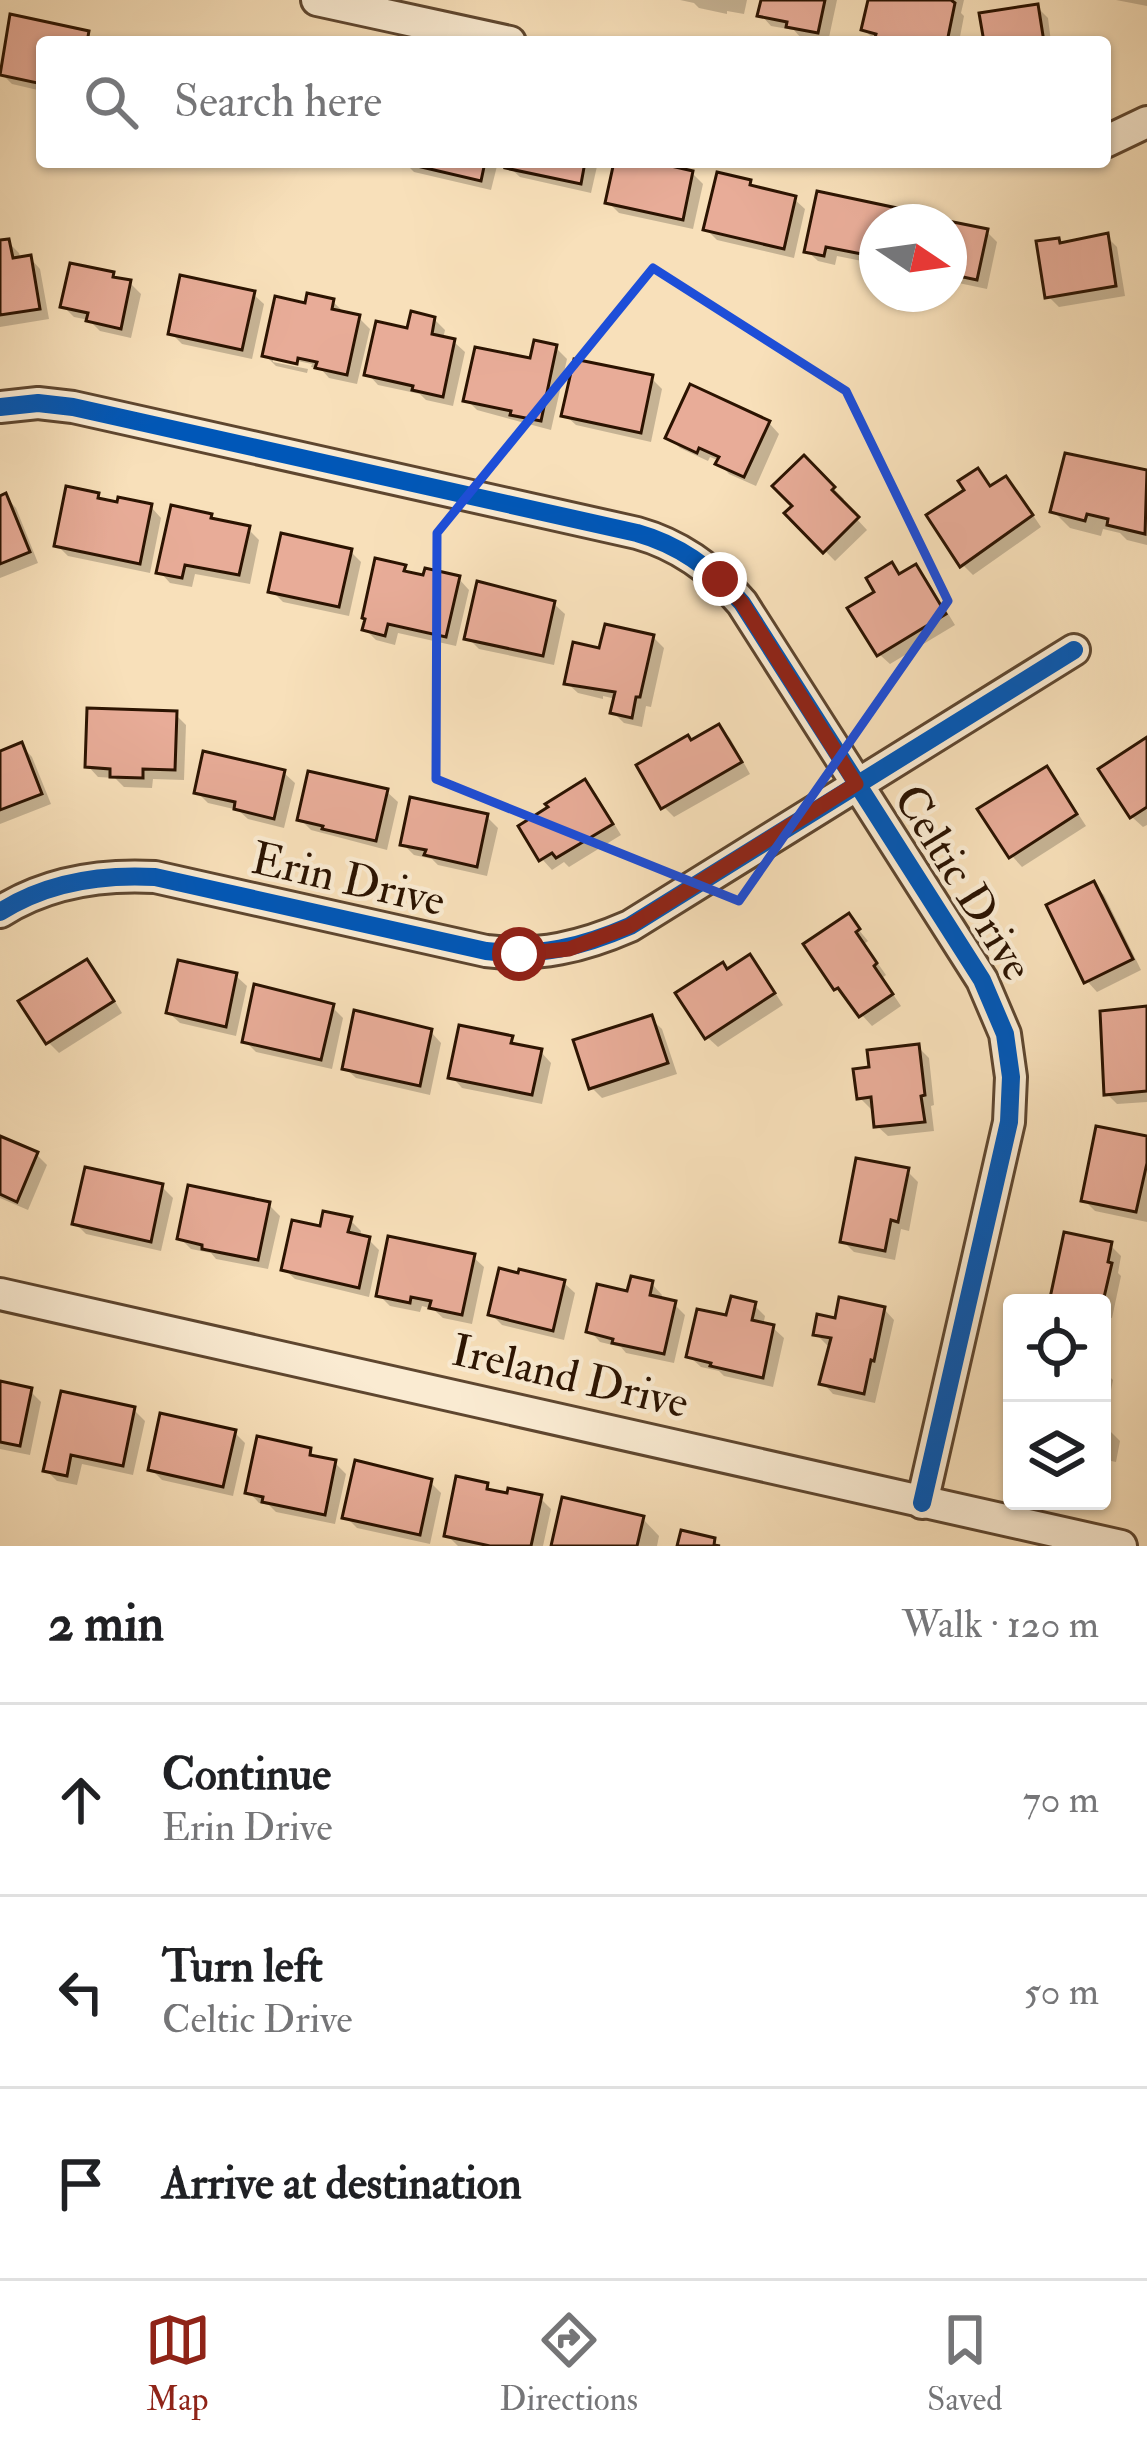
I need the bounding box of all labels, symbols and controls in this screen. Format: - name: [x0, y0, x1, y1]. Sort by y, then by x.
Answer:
- search box: [36, 36, 1111, 168]
- icon: search: [78, 69, 144, 135]
- text: Search here: [174, 74, 382, 130]
- north arrow: [859, 204, 967, 312]
- route end: [693, 552, 747, 606]
- street label: Celtic Drive: [881, 775, 1045, 991]
- street label: Erin Drive: [246, 831, 450, 929]
- route start: [492, 927, 546, 981]
- map controls: [1003, 1294, 1111, 1510]
- button: locate: [1003, 1294, 1111, 1402]
- street label: Ireland Drive: [446, 1323, 694, 1431]
- button: layers: [1003, 1402, 1111, 1510]
- text: 2 min: [48, 1592, 164, 1656]
- text: Walk · 120 m: [902, 1600, 1099, 1649]
- text: Continue: [162, 1747, 331, 1803]
- icon: ahead: [48, 1767, 114, 1833]
- text: 70 m: [1023, 1775, 1099, 1824]
- text: Erin Drive: [162, 1803, 333, 1852]
- text: Turn left: [162, 1939, 323, 1995]
- icon: left: [48, 1959, 114, 2025]
- text: 50 m: [1024, 1967, 1099, 2016]
- text: Celtic Drive: [162, 1995, 353, 2044]
- icon: arrive: [48, 2151, 114, 2217]
- text: Arrive at destination: [162, 2156, 522, 2212]
- tab: Map: [145, 2307, 211, 2420]
- tab: Directions: [500, 2307, 638, 2420]
- tab: Saved: [927, 2307, 1002, 2420]

